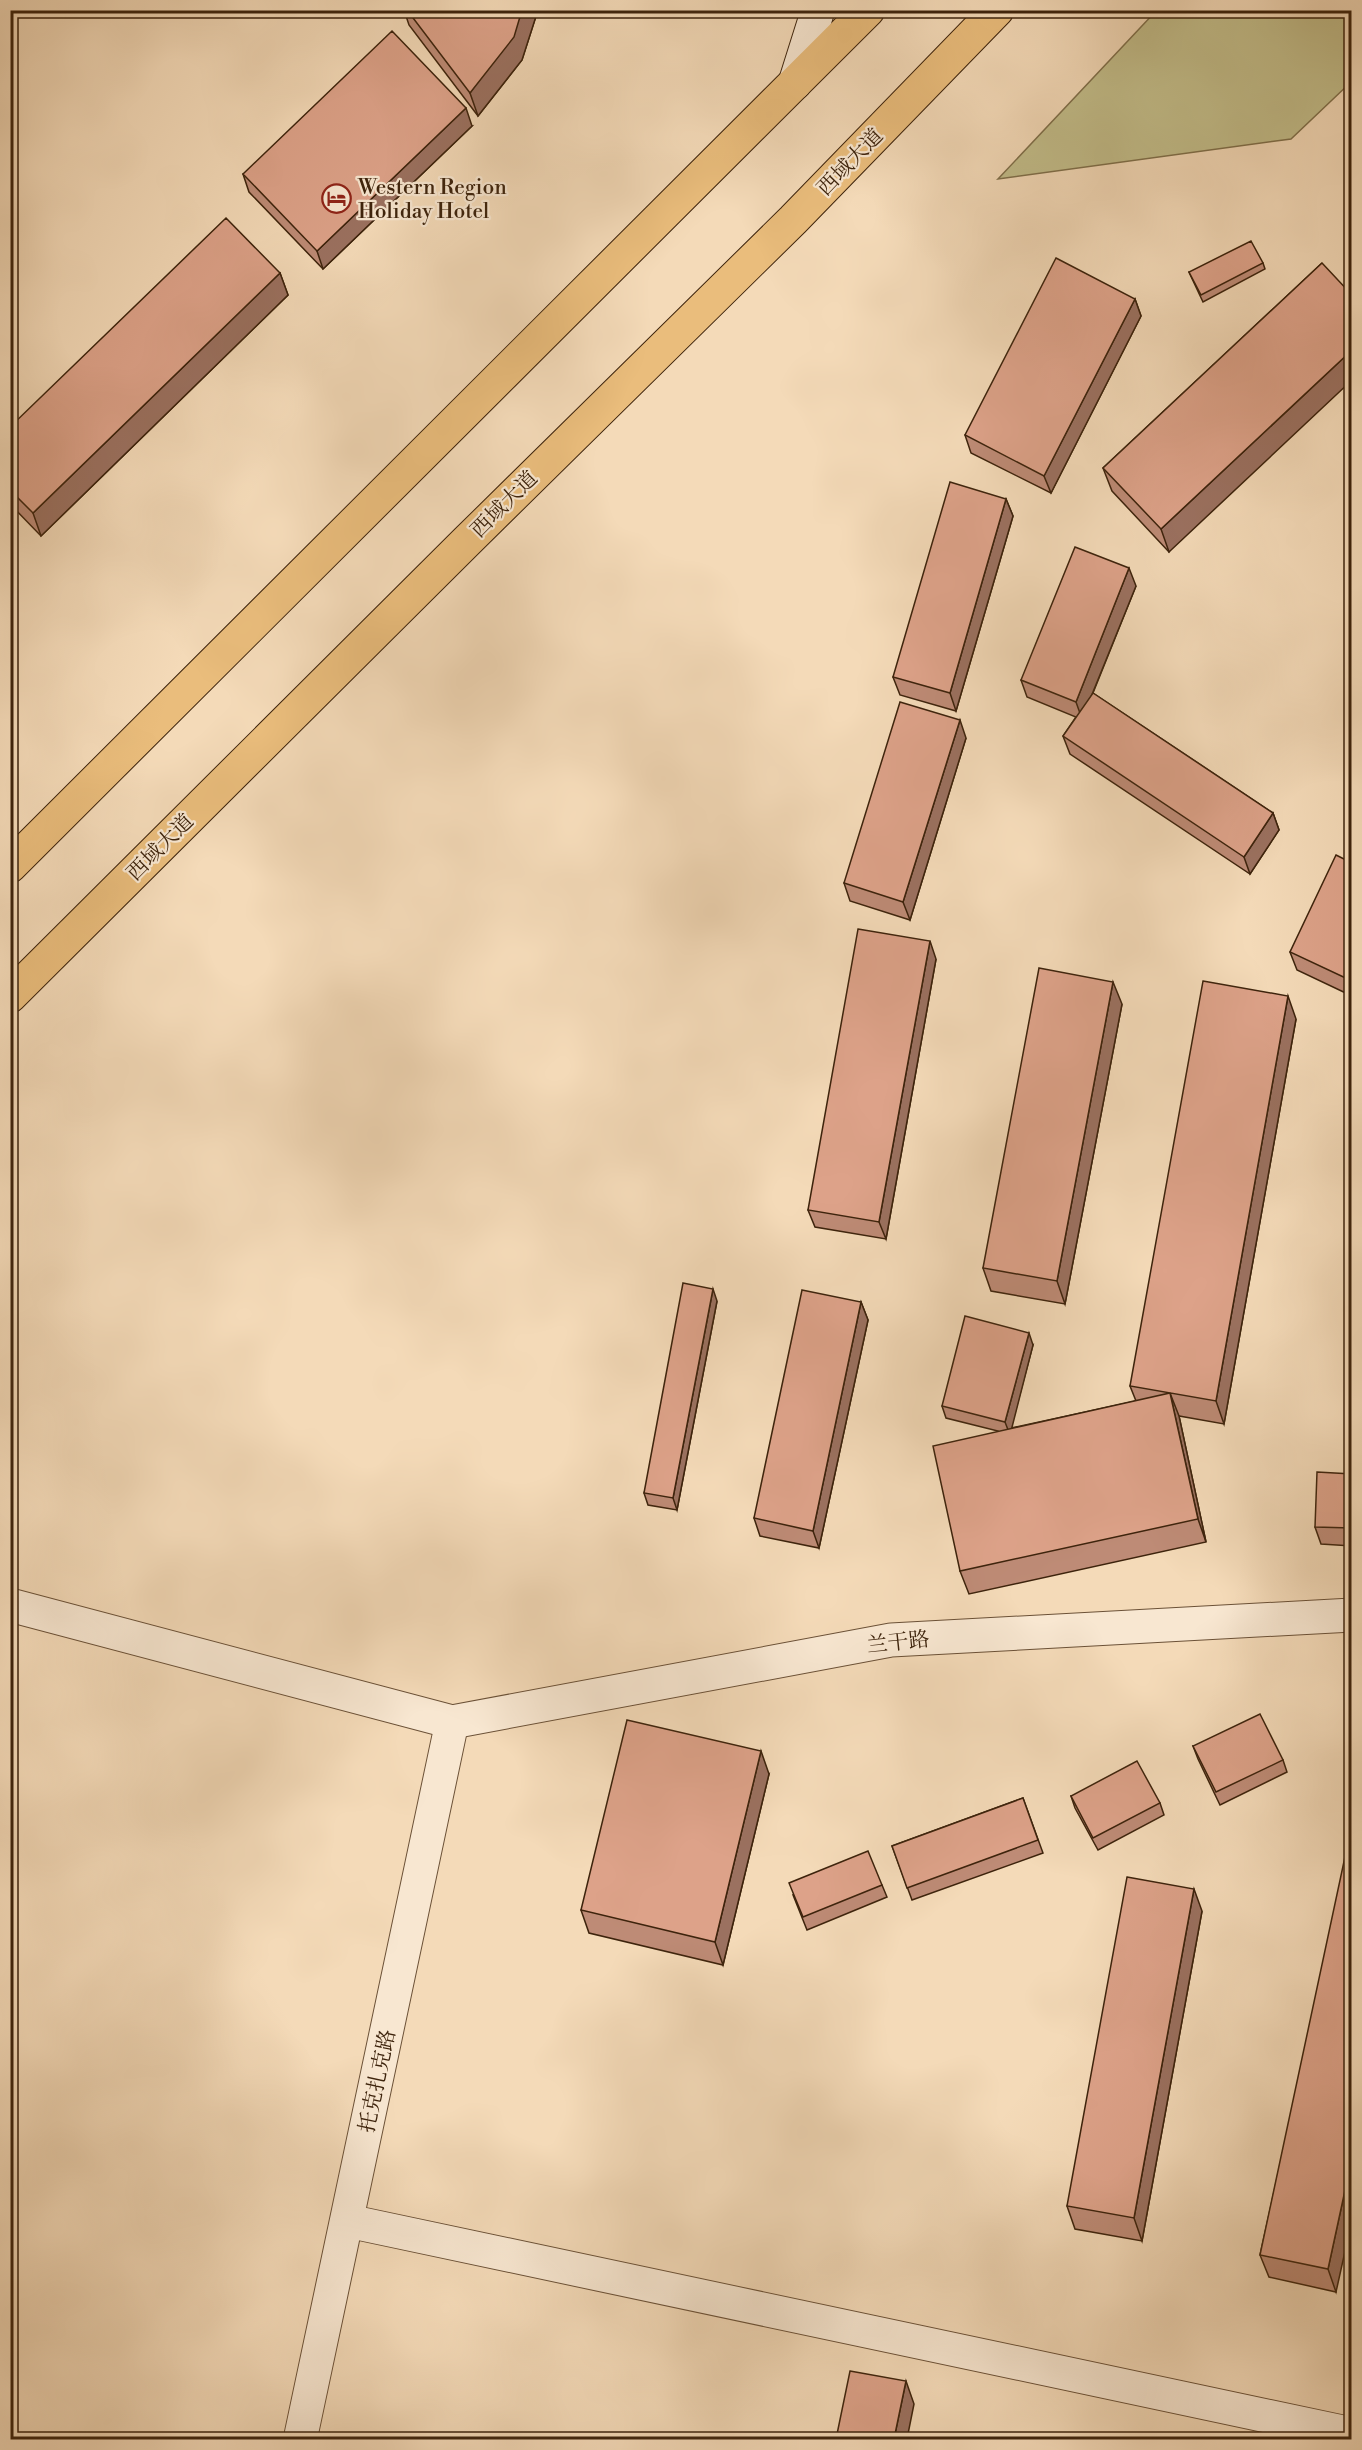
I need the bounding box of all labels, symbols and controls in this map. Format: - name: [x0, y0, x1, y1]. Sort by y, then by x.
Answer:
- street label: 西域大道: [812, 123, 889, 202]
- place label: Western Region Holiday Hotel: [357, 175, 507, 225]
- hotel icon: Western Region Holiday Hotel: [321, 183, 353, 215]
- street label: 西域大道: [466, 466, 544, 544]
- street label: 西域大道: [122, 809, 200, 887]
- street label: 兰干路: [865, 1627, 931, 1659]
- street label: 托克扎克路: [354, 2027, 402, 2135]

